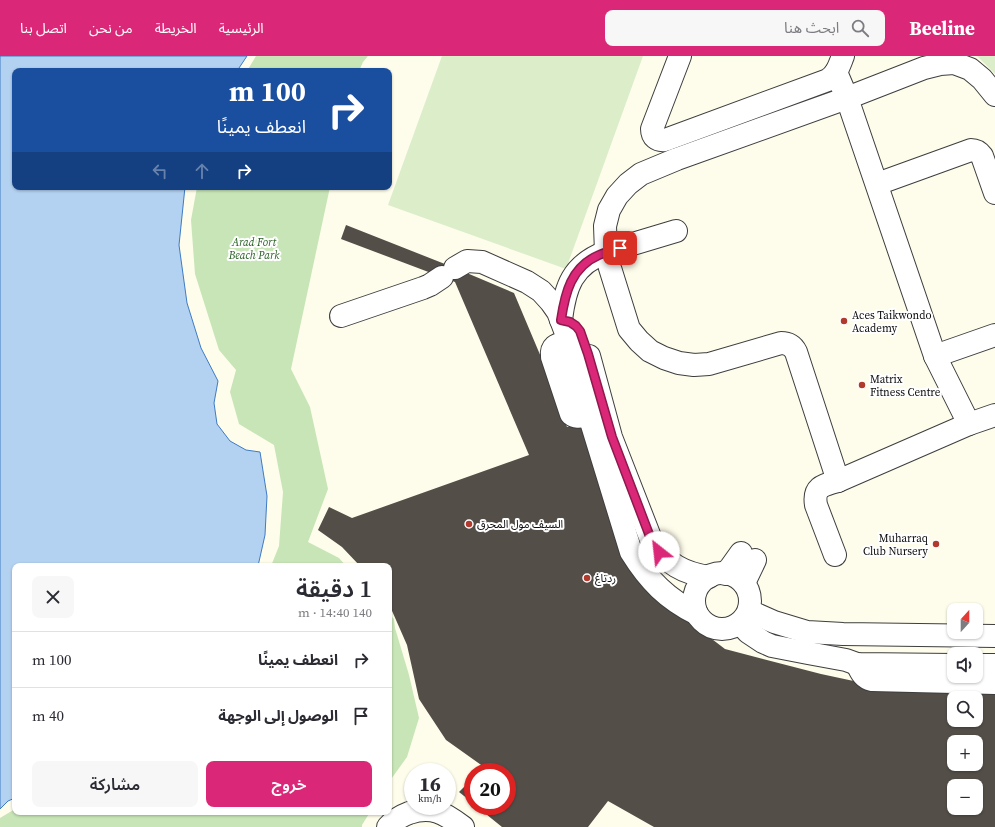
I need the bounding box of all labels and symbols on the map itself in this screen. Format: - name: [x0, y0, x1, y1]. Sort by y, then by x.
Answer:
- pin: [603, 231, 637, 265]
- park label: Arad Fort Beach Park: [228, 235, 280, 263]
- place label: Aces Taikwondo Academy: [852, 308, 931, 336]
- marker: Aces Taikwondo Academy: [839, 316, 849, 326]
- place label: Matrix Fitness Centre: [870, 372, 941, 400]
- marker: Matrix Fitness Centre: [857, 380, 867, 390]
- place label: السيف مول المحرق: [477, 517, 563, 532]
- marker: السيف مول المحرق: [464, 519, 474, 529]
- position arrow: [638, 531, 680, 573]
- place label: Muharraq Club Nursery: [863, 531, 929, 559]
- marker: Muharraq Club Nursery: [931, 539, 941, 549]
- place label: ردتاغ: [595, 571, 616, 586]
- marker: ردتاغ: [582, 573, 592, 583]
- north arrow: [947, 603, 983, 639]
- speed limit sign: 20: [464, 763, 516, 815]

